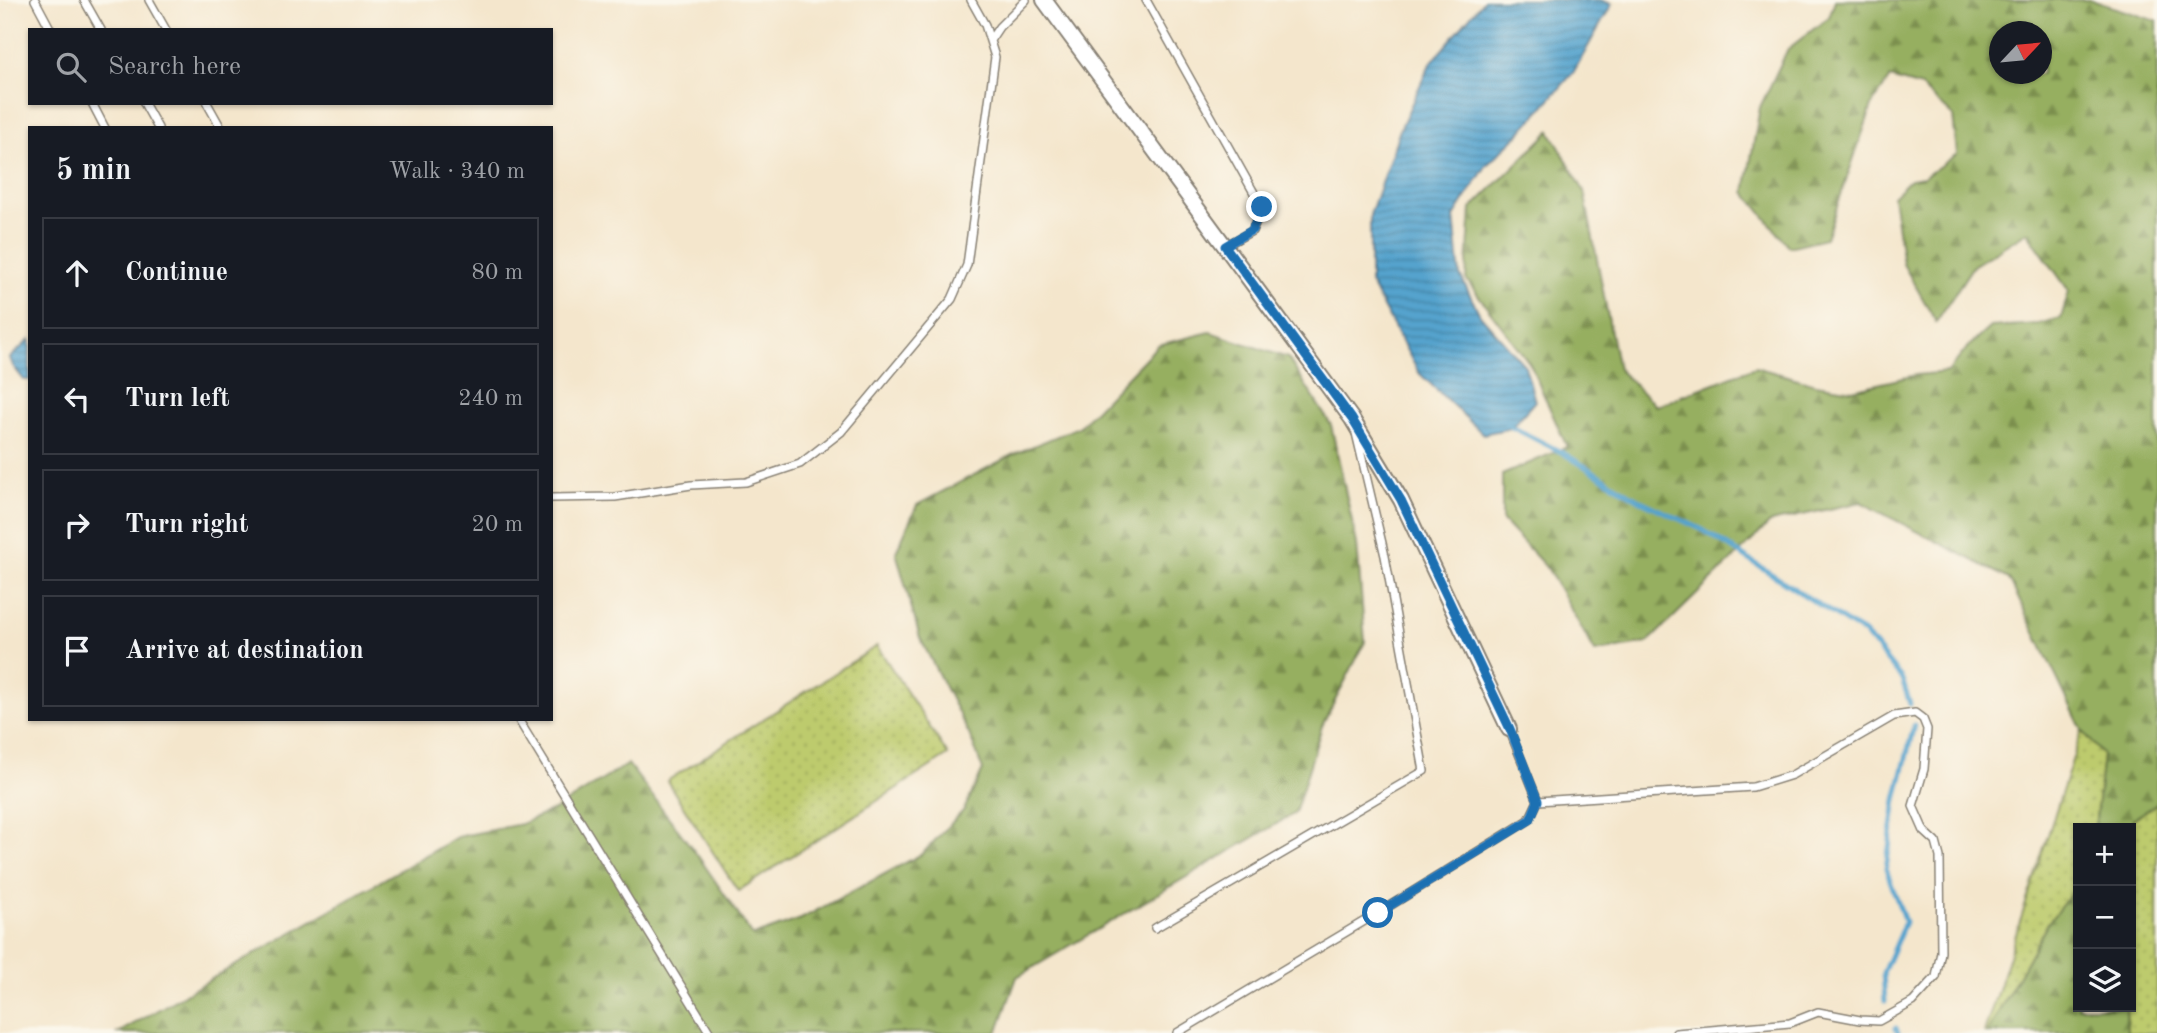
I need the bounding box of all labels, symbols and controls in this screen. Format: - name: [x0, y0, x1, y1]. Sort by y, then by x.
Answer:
- north arrow: [1989, 21, 2052, 84]
- search box: [28, 28, 553, 105]
- icon: search: [52, 48, 90, 86]
- text: Search here: [108, 54, 241, 80]
- text: 5 min: [56, 156, 131, 186]
- text: Walk · 340 m: [389, 160, 525, 183]
- route end: [1246, 191, 1277, 222]
- icon: ahead: [58, 254, 96, 292]
- text: Continue: [125, 260, 228, 286]
- text: 80 m: [472, 261, 523, 284]
- icon: left: [58, 380, 96, 418]
- text: Turn left: [125, 386, 230, 412]
- text: 240 m: [458, 387, 523, 410]
- icon: right: [58, 506, 96, 544]
- text: Turn right: [125, 512, 248, 538]
- text: 20 m: [472, 513, 523, 536]
- icon: arrive: [58, 632, 96, 670]
- text: Arrive at destination: [125, 638, 364, 664]
- map controls: [2073, 823, 2136, 1012]
- button: +: [2073, 823, 2136, 886]
- button: −: [2073, 886, 2136, 949]
- route start: [1362, 897, 1393, 928]
- button: layers: [2073, 949, 2136, 1012]

